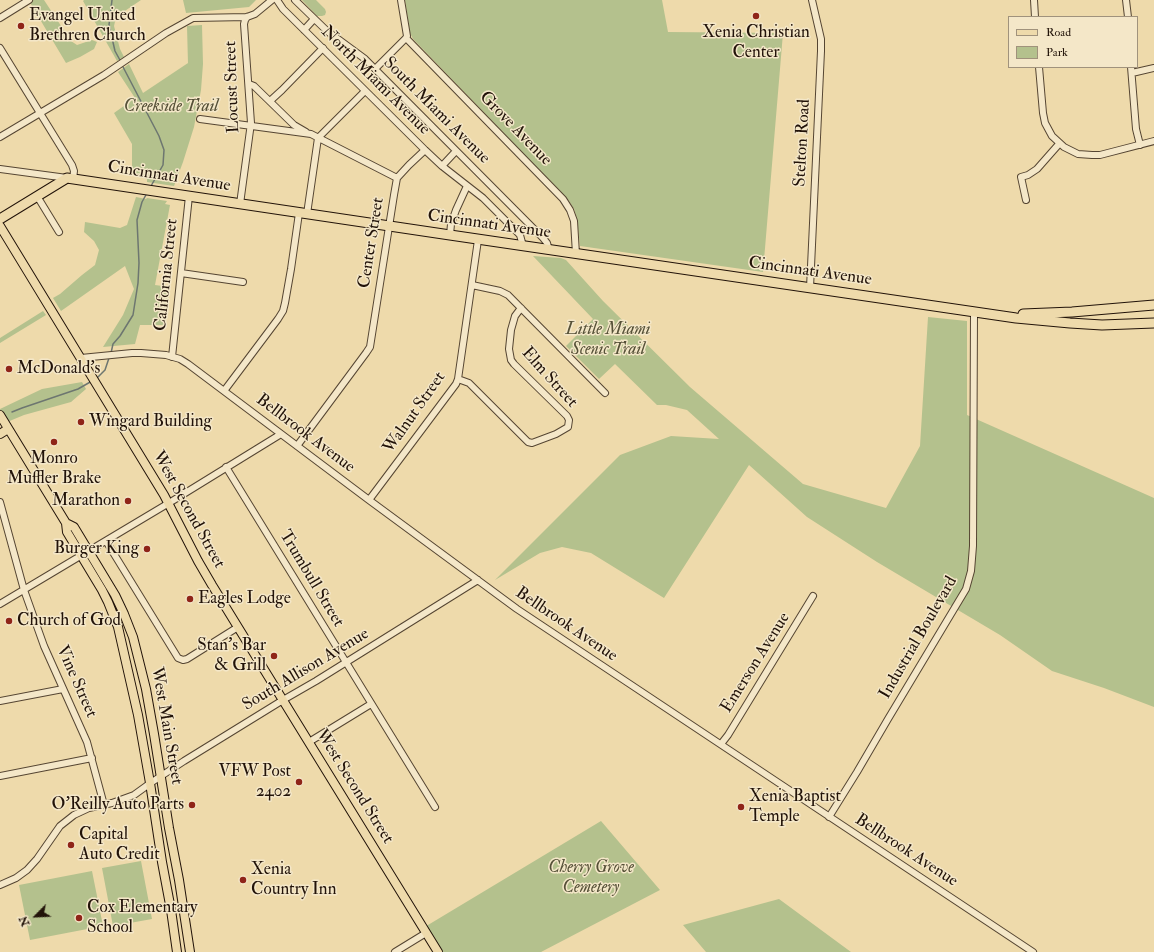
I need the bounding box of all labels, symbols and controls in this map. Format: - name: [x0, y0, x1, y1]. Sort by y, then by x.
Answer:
- place label: Evangel United Brethren Church: [29, 6, 146, 46]
- marker: Xenia Christian Center: [751, 11, 761, 21]
- legend: [1008, 16, 1138, 68]
- marker: Evangel United Brethren Church: [16, 21, 26, 31]
- street label: North Miami Avenue: [316, 22, 434, 140]
- place label: Xenia Christian Center: [702, 23, 810, 63]
- text: Road: [1046, 25, 1071, 40]
- street label: Locust Street: [221, 41, 245, 133]
- text: Park: [1046, 45, 1068, 60]
- street label: South Miami Avenue: [378, 53, 494, 169]
- street label: Grove Avenue: [474, 88, 556, 170]
- park label: Creekside Trail: [124, 97, 218, 117]
- street label: Stelton Road: [791, 99, 815, 187]
- street label: Cincinnati Avenue: [106, 157, 232, 197]
- street label: Center Street: [355, 196, 389, 290]
- street label: Cincinnati Avenue: [426, 206, 552, 244]
- street label: California Street: [151, 218, 183, 332]
- street label: Cincinnati Avenue: [747, 253, 873, 291]
- park label: Little Miami Scenic Trail: [566, 320, 650, 360]
- street label: Elm Street: [517, 344, 581, 412]
- place label: McDonald's: [17, 359, 100, 379]
- marker: McDonald's: [4, 364, 14, 374]
- street label: Walnut Street: [380, 368, 450, 458]
- street label: Bellbrook Avenue: [251, 390, 359, 478]
- place label: Wingard Building: [89, 412, 212, 432]
- marker: Wingard Building: [76, 417, 86, 427]
- marker: Monro Muffler Brake: [49, 437, 59, 447]
- street label: West Second Street: [147, 448, 229, 572]
- place label: Monro Muffler Brake: [7, 449, 101, 489]
- place label: Marathon: [52, 491, 120, 511]
- marker: Marathon: [123, 496, 133, 506]
- street label: Trumbull Street: [274, 527, 348, 631]
- place label: Burger King: [54, 539, 139, 559]
- marker: Burger King: [142, 544, 152, 554]
- street label: Industrial Boulevard: [876, 573, 962, 703]
- street label: Bellbrook Avenue: [511, 583, 621, 667]
- place label: Eagles Lodge: [198, 589, 291, 609]
- marker: Eagles Lodge: [185, 594, 195, 604]
- street label: Emerson Avenue: [717, 609, 795, 717]
- place label: Church of God: [17, 611, 121, 631]
- marker: Church of God: [4, 616, 14, 626]
- street label: South Allison Avenue: [239, 624, 373, 716]
- place label: Stan's Bar & Grill: [197, 636, 266, 676]
- street label: Vine Street: [51, 643, 101, 721]
- marker: Stan's Bar & Grill: [269, 651, 279, 661]
- street label: West Main Street: [146, 666, 186, 786]
- street label: West Second Street: [311, 726, 397, 848]
- place label: VFW Post 2402: [219, 762, 291, 802]
- marker: VFW Post 2402: [294, 777, 304, 787]
- place label: Xenia Baptist Temple: [749, 787, 841, 827]
- place label: O'Reilly Auto Parts: [52, 795, 184, 815]
- marker: O'Reilly Auto Parts: [187, 800, 197, 810]
- marker: Xenia Baptist Temple: [736, 802, 746, 812]
- street label: Bellbrook Avenue: [851, 810, 961, 892]
- place label: Capital Auto Credit: [79, 825, 160, 865]
- marker: Capital Auto Credit: [66, 840, 76, 850]
- park label: Cherry Grove Cemetery: [548, 858, 634, 898]
- place label: Xenia Country Inn: [251, 860, 336, 900]
- marker: Xenia Country Inn: [238, 875, 248, 885]
- north arrow: [16, 896, 56, 936]
- place label: Cox Elementary School: [87, 898, 197, 938]
- marker: Cox Elementary School: [74, 913, 84, 923]
- text: N: [17, 914, 33, 928]

